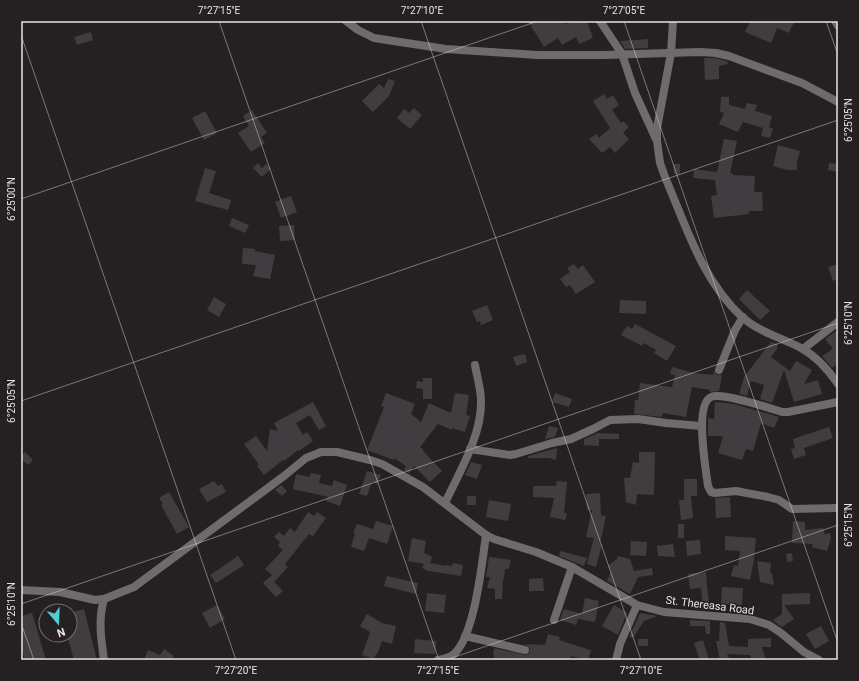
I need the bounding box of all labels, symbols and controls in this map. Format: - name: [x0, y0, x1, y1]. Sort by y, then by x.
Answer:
- text: 7°27'15"E: [198, 5, 241, 16]
- text: 7°27'10"E: [401, 5, 444, 16]
- text: 7°27'05"E: [603, 5, 646, 16]
- text: 6°25'05"N: [843, 98, 854, 142]
- text: 6°25'00"N: [6, 177, 17, 221]
- text: 6°25'10"N: [843, 301, 854, 345]
- text: 6°25'05"N: [6, 379, 17, 423]
- text: 6°25'15"N: [843, 503, 854, 547]
- text: 6°25'10"N: [6, 582, 17, 626]
- street label: St. Thereasa Road: [665, 594, 755, 617]
- north arrow: [38, 603, 78, 643]
- text: N: [55, 625, 67, 639]
- text: 7°27'20"E: [215, 665, 258, 676]
- text: 7°27'15"E: [417, 665, 460, 676]
- text: 7°27'10"E: [620, 665, 663, 676]

